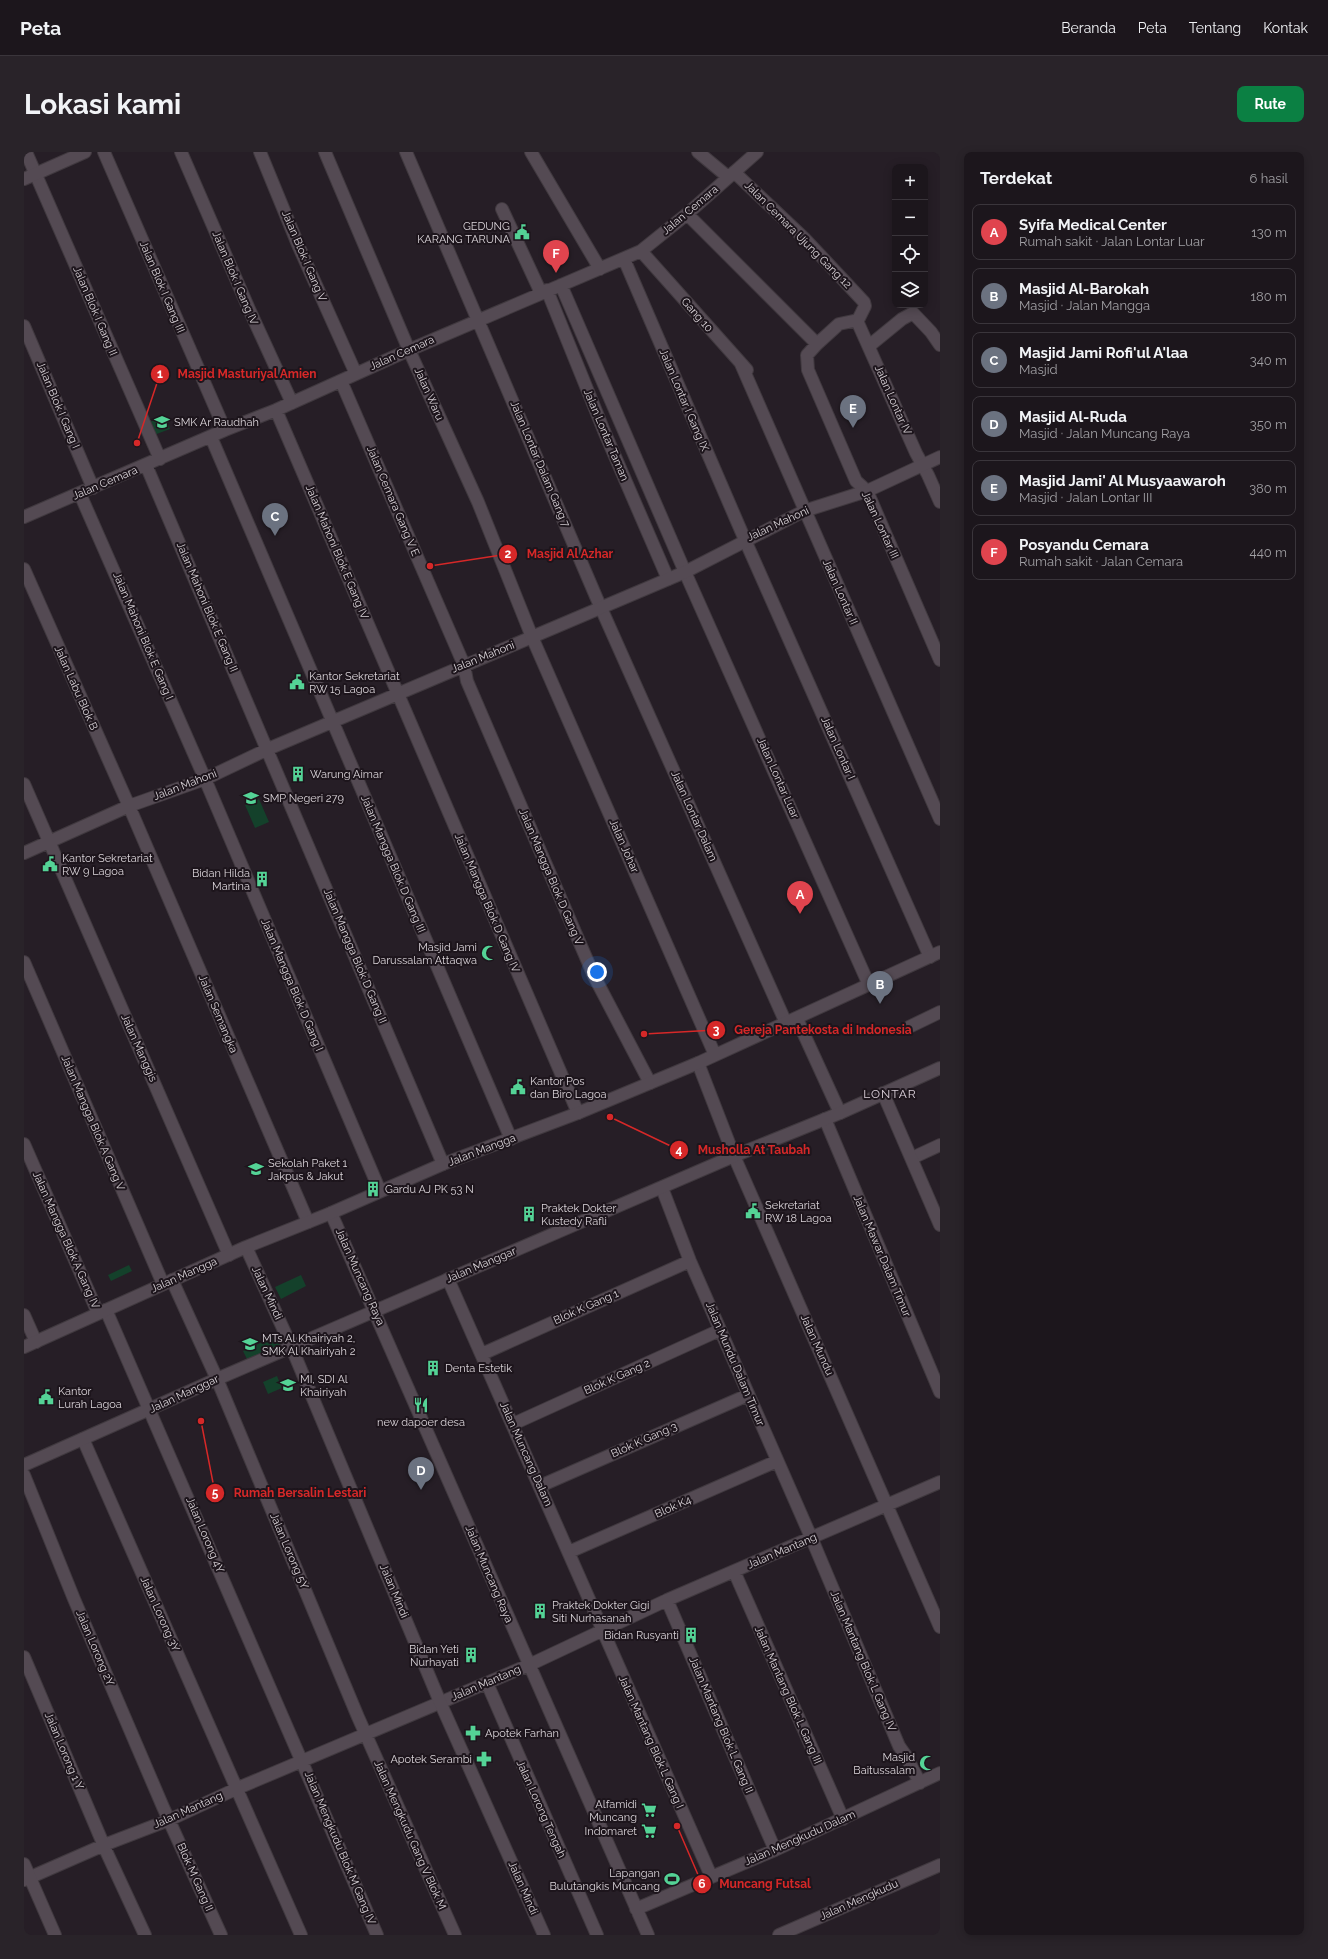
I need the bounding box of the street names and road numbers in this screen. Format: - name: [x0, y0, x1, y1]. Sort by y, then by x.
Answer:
- street label: Jalan Cemara Ujung Gang 12: [742, 179, 854, 291]
- street label: Jalan Cemara: [659, 183, 721, 237]
- street label: Jalan Blok I Gang V: [279, 209, 329, 304]
- street label: Jalan Blok I Gang IV: [209, 229, 261, 327]
- street label: Jalan Blok I Gang III: [137, 239, 187, 335]
- street label: Jalan Blok I Gang II: [70, 264, 120, 358]
- street label: Gang 10: [679, 295, 716, 335]
- street label: Jalan Cemara: [368, 333, 436, 373]
- street label: Jalan Lontar I Gang IX: [657, 347, 711, 453]
- street label: Jalan Blok I Gang I: [34, 360, 82, 450]
- street label: Jalan Lontar IV: [872, 363, 914, 437]
- street label: Jalan Waru: [412, 366, 446, 422]
- street label: Jalan Lontar Taman: [581, 387, 631, 483]
- street label: Jalan Lontar Dalam Gang 7: [507, 399, 573, 529]
- street label: Jalan Cemara Gang V E: [364, 444, 422, 558]
- street label: Jalan Cemara: [71, 463, 139, 503]
- street label: Jalan Mahoni Blok E Gang IV: [303, 483, 371, 622]
- street label: Jalan Lontar III: [859, 489, 901, 561]
- street label: Jalan Mahoni: [745, 504, 811, 544]
- street label: Jalan Mahoni Blok E Gang II: [174, 540, 240, 674]
- street label: Jalan Lontar II: [820, 557, 860, 627]
- street label: Jalan Mahoni Blok E Gang I: [110, 570, 176, 702]
- street label: Jalan Mahoni: [450, 638, 516, 676]
- street label: Jalan Labu Blok B: [52, 644, 100, 732]
- street label: Jalan Lontar I: [818, 715, 858, 781]
- street label: Jalan Lontar Luar: [754, 735, 802, 821]
- street label: Jalan Mahoni: [152, 767, 218, 803]
- street label: Jalan Lontar Dalam: [668, 769, 720, 863]
- street label: Jalan Mangga Blok D Gang III: [358, 793, 428, 935]
- street label: Jalan Mangga Blok D Gang V: [516, 807, 586, 948]
- street label: Jalan Johar: [606, 817, 642, 875]
- street label: Jalan Mangga Blok D Gang IV: [452, 831, 523, 975]
- street label: Jalan Mangga Blok D Gang II: [321, 887, 389, 1025]
- street label: Jalan Mangga Blok D Gang I: [258, 917, 326, 1053]
- street label: Jalan Semangka: [196, 973, 240, 1055]
- street label: Jalan Manggis: [118, 1012, 160, 1084]
- street label: Jalan Mangga Blok A Gang V: [59, 1053, 128, 1193]
- street label: Jalan Mangga: [447, 1131, 517, 1169]
- street label: Jalan Mangga Blok A Gang IV: [30, 1169, 102, 1311]
- street label: Jalan Mawar Dalam Timur: [850, 1193, 914, 1319]
- street label: Jalan Muncang Raya: [333, 1226, 387, 1328]
- street label: Jalan Manggar: [444, 1244, 518, 1286]
- street label: Jalan Mangga: [149, 1255, 219, 1295]
- street label: Jalan Mindi: [249, 1264, 285, 1322]
- street label: Blok K Gang 1: [551, 1287, 621, 1327]
- street label: Jalan Mundu Dalam Timur: [703, 1300, 767, 1428]
- street label: Jalan Mundu: [798, 1312, 836, 1378]
- street label: Blok K Gang 2: [582, 1357, 652, 1397]
- street label: Jalan Manggar: [147, 1372, 221, 1416]
- street label: Jalan Muncang Dalam: [497, 1400, 555, 1508]
- street label: Blok K Gang 3: [609, 1420, 679, 1460]
- street label: Blok K4: [653, 1493, 693, 1521]
- street label: Jalan Lorong 4Y: [183, 1495, 227, 1575]
- street label: Jalan Lorong 5Y: [267, 1511, 311, 1591]
- street label: Jalan Muncang Raya: [463, 1523, 515, 1625]
- street label: Jalan Mantang: [745, 1531, 819, 1571]
- street label: Jalan Mindi: [377, 1562, 411, 1620]
- street label: Jalan Lorong 3Y: [138, 1574, 182, 1654]
- street label: Jalan Mantang Blok L Gang IV: [827, 1589, 899, 1734]
- street label: Jalan Lorong 2Y: [73, 1608, 117, 1688]
- street label: Jalan Mantang Blok L Gang III: [752, 1624, 824, 1766]
- street label: Jalan Mantang Blok L Gang II: [686, 1655, 756, 1795]
- street label: Jalan Mantang: [449, 1663, 523, 1703]
- street label: Jalan Mantang Blok L Gang I: [616, 1674, 686, 1810]
- street label: Jalan Lorong 1 Y: [42, 1710, 86, 1792]
- street label: Jalan Mengkudu Gang V Blok M: [371, 1758, 449, 1912]
- street label: Jalan Lorong Tengah: [514, 1758, 568, 1860]
- street label: Jalan Mengkudu Blok M Gang IV: [302, 1769, 378, 1927]
- street label: Jalan Mantang: [151, 1789, 225, 1831]
- street label: Jalan Mengkudu Dalam: [743, 1808, 857, 1868]
- street label: Blok M Gang II: [174, 1841, 216, 1913]
- street label: Jalan Mindi: [505, 1859, 541, 1917]
- street label: Jalan Mengkudu: [818, 1877, 900, 1923]

